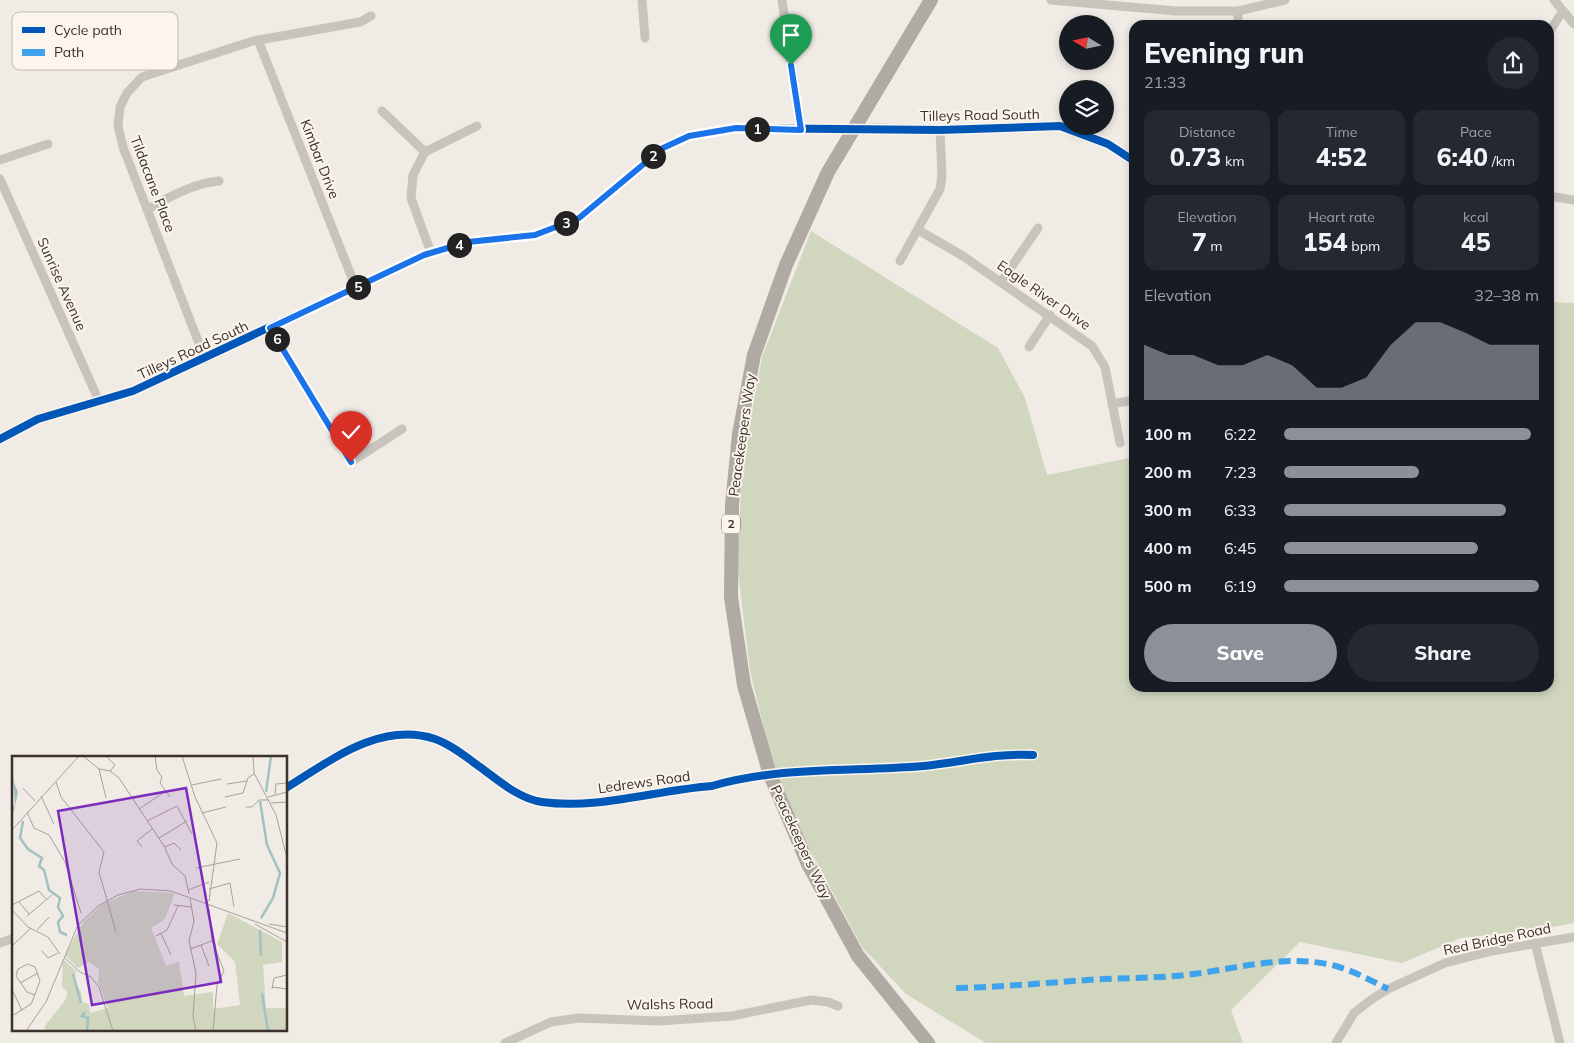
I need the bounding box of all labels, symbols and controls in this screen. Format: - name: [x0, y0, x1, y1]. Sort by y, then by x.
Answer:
- legend: [12, 12, 178, 70]
- pin: [770, 14, 812, 65]
- north arrow: [1059, 15, 1114, 70]
- map controls: [1059, 15, 1114, 135]
- text: Cycle path: [54, 21, 122, 39]
- icon: arrive: [777, 21, 805, 49]
- text: Evening run: [1144, 35, 1304, 70]
- button: share: [1487, 37, 1539, 89]
- text: Path: [54, 43, 84, 61]
- text: 21:33: [1144, 72, 1186, 92]
- button: layers: [1059, 80, 1114, 135]
- street label: Tilleys Road South: [920, 105, 1040, 125]
- pin: 1: [744, 116, 770, 142]
- street label: Kimbar Drive: [297, 117, 343, 201]
- text: 1: [753, 120, 762, 138]
- text: Distance: [1179, 123, 1235, 141]
- text: Time: [1326, 123, 1357, 141]
- text: Pace: [1460, 123, 1492, 141]
- street label: Tildacane Place: [126, 133, 180, 235]
- text: 0.73: [1170, 141, 1221, 172]
- text: 4:52: [1316, 141, 1367, 172]
- text: 6:40: [1437, 141, 1488, 172]
- pin: 2: [640, 144, 666, 168]
- text: 2: [649, 147, 658, 165]
- text: km: [1221, 152, 1245, 170]
- text: /km: [1488, 152, 1515, 170]
- text: Elevation: [1178, 208, 1237, 226]
- text: Heart rate: [1308, 208, 1375, 226]
- text: kcal: [1463, 208, 1489, 226]
- pin: 3: [554, 210, 578, 236]
- text: 3: [562, 214, 571, 232]
- text: 7: [1192, 226, 1207, 257]
- text: 154: [1303, 226, 1348, 257]
- text: 45: [1461, 226, 1491, 257]
- pin: 4: [446, 232, 472, 258]
- street label: Sunrise Avenue: [33, 234, 91, 334]
- text: 4: [455, 236, 464, 254]
- text: m: [1207, 237, 1223, 255]
- text: bpm: [1348, 237, 1380, 255]
- street label: Eagle River Drive: [994, 256, 1094, 334]
- pin: 5: [346, 274, 370, 300]
- text: 5: [354, 278, 363, 296]
- text: Elevation: [1144, 285, 1212, 305]
- text: 32–38 m: [1474, 285, 1539, 305]
- street label: Tilleys Road South: [135, 317, 251, 383]
- pin: 6: [264, 326, 290, 352]
- text: 6: [273, 330, 282, 348]
- street label: Peacekeepers Way: [724, 372, 760, 497]
- pin: [330, 411, 372, 462]
- icon: check: [337, 418, 365, 446]
- text: 100 m: [1144, 424, 1192, 444]
- text: 6:22: [1224, 424, 1256, 444]
- text: 200 m: [1144, 462, 1192, 482]
- text: 7:23: [1224, 462, 1256, 482]
- text: 300 m: [1144, 500, 1192, 520]
- text: 6:33: [1224, 500, 1256, 520]
- road number: 2: [722, 514, 740, 534]
- text: 400 m: [1144, 538, 1192, 558]
- text: 6:45: [1224, 538, 1256, 558]
- text: 500 m: [1144, 576, 1192, 596]
- text: 6:19: [1224, 576, 1256, 596]
- button: Save: [1144, 624, 1337, 682]
- button: Share: [1347, 624, 1539, 682]
- inset map: [12, 756, 288, 1030]
- street label: Ledrews Road: [597, 767, 691, 797]
- street label: Peacekeepers Way: [767, 782, 836, 902]
- street label: Red Bridge Road: [1442, 919, 1552, 959]
- street label: Walshs Road: [627, 994, 713, 1014]

